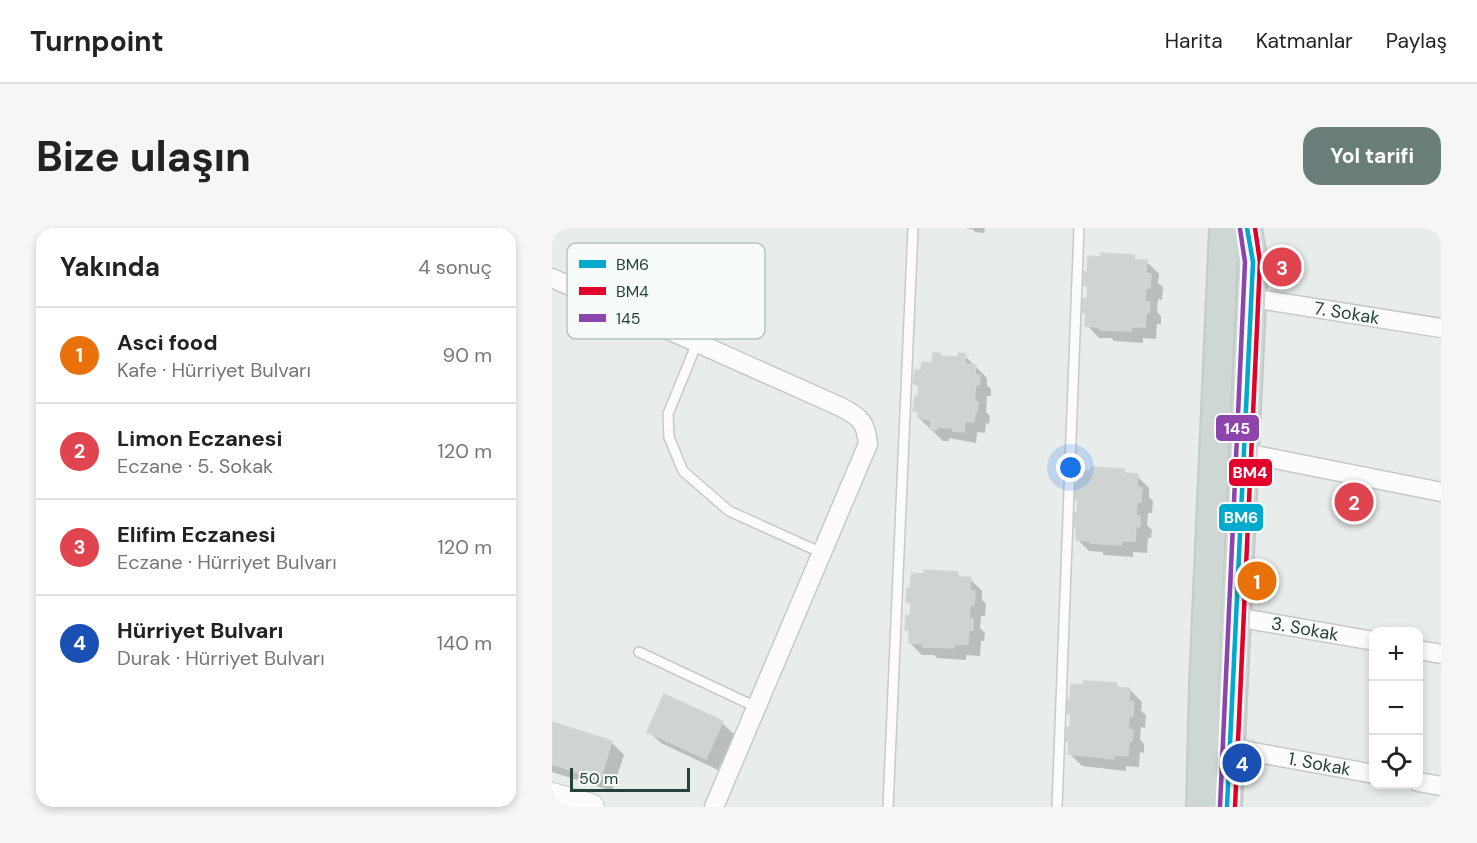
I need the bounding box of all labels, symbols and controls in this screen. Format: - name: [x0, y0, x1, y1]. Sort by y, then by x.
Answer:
- text: Turnpoint: [30, 23, 164, 60]
- text: Harita: [1165, 27, 1223, 55]
- text: Katmanlar: [1256, 27, 1353, 55]
- text: Paylaş: [1386, 27, 1447, 55]
- button: Yol tarifi: [1303, 127, 1441, 185]
- text: Bize ulaşın: [36, 129, 251, 184]
- legend: [567, 243, 765, 339]
- pin: 3: [1262, 244, 1302, 290]
- text: Yakında: [60, 250, 160, 284]
- text: 4 sonuç: [418, 254, 492, 280]
- text: BM6: [616, 254, 649, 275]
- text: BM4: [616, 281, 649, 302]
- street label: 7. Sokak: [1312, 296, 1381, 330]
- text: 145: [616, 308, 640, 329]
- text: Asci food: [117, 328, 218, 357]
- text: 1: [76, 342, 83, 368]
- text: 90 m: [443, 342, 492, 368]
- text: Kafe · Hürriyet Bulvarı: [117, 357, 311, 383]
- line badge: 145: [1215, 414, 1260, 442]
- text: 145: [1224, 418, 1250, 439]
- text: Limon Eczanesi: [117, 424, 282, 453]
- text: 2: [74, 438, 85, 464]
- text: 120 m: [438, 438, 492, 464]
- text: Eczane · 5. Sokak: [117, 453, 273, 479]
- your location: [1056, 453, 1085, 482]
- line badge: BM4: [1228, 458, 1273, 487]
- text: BM4: [1233, 462, 1267, 483]
- pin: 2: [1334, 480, 1374, 524]
- line badge: BM6: [1218, 503, 1264, 532]
- text: BM6: [1224, 507, 1258, 528]
- text: Elifim Eczanesi: [117, 520, 276, 549]
- text: 3: [73, 534, 86, 560]
- text: 120 m: [438, 534, 492, 560]
- text: Eczane · Hürriyet Bulvarı: [117, 549, 337, 575]
- pin: 1: [1238, 558, 1276, 604]
- street label: 3. Sokak: [1269, 611, 1341, 647]
- text: Hürriyet Bulvarı: [117, 616, 283, 645]
- map controls: [1369, 627, 1423, 789]
- button: +: [1369, 627, 1423, 681]
- text: 4: [73, 630, 86, 656]
- text: 140 m: [437, 630, 492, 656]
- text: Durak · Hürriyet Bulvarı: [117, 645, 325, 671]
- button: −: [1369, 681, 1423, 735]
- button: locate: [1369, 735, 1423, 789]
- pin: 4: [1222, 740, 1262, 786]
- street label: 1. Sokak: [1286, 747, 1353, 782]
- scale bar: [570, 765, 690, 792]
- text: 50 m: [579, 768, 618, 789]

